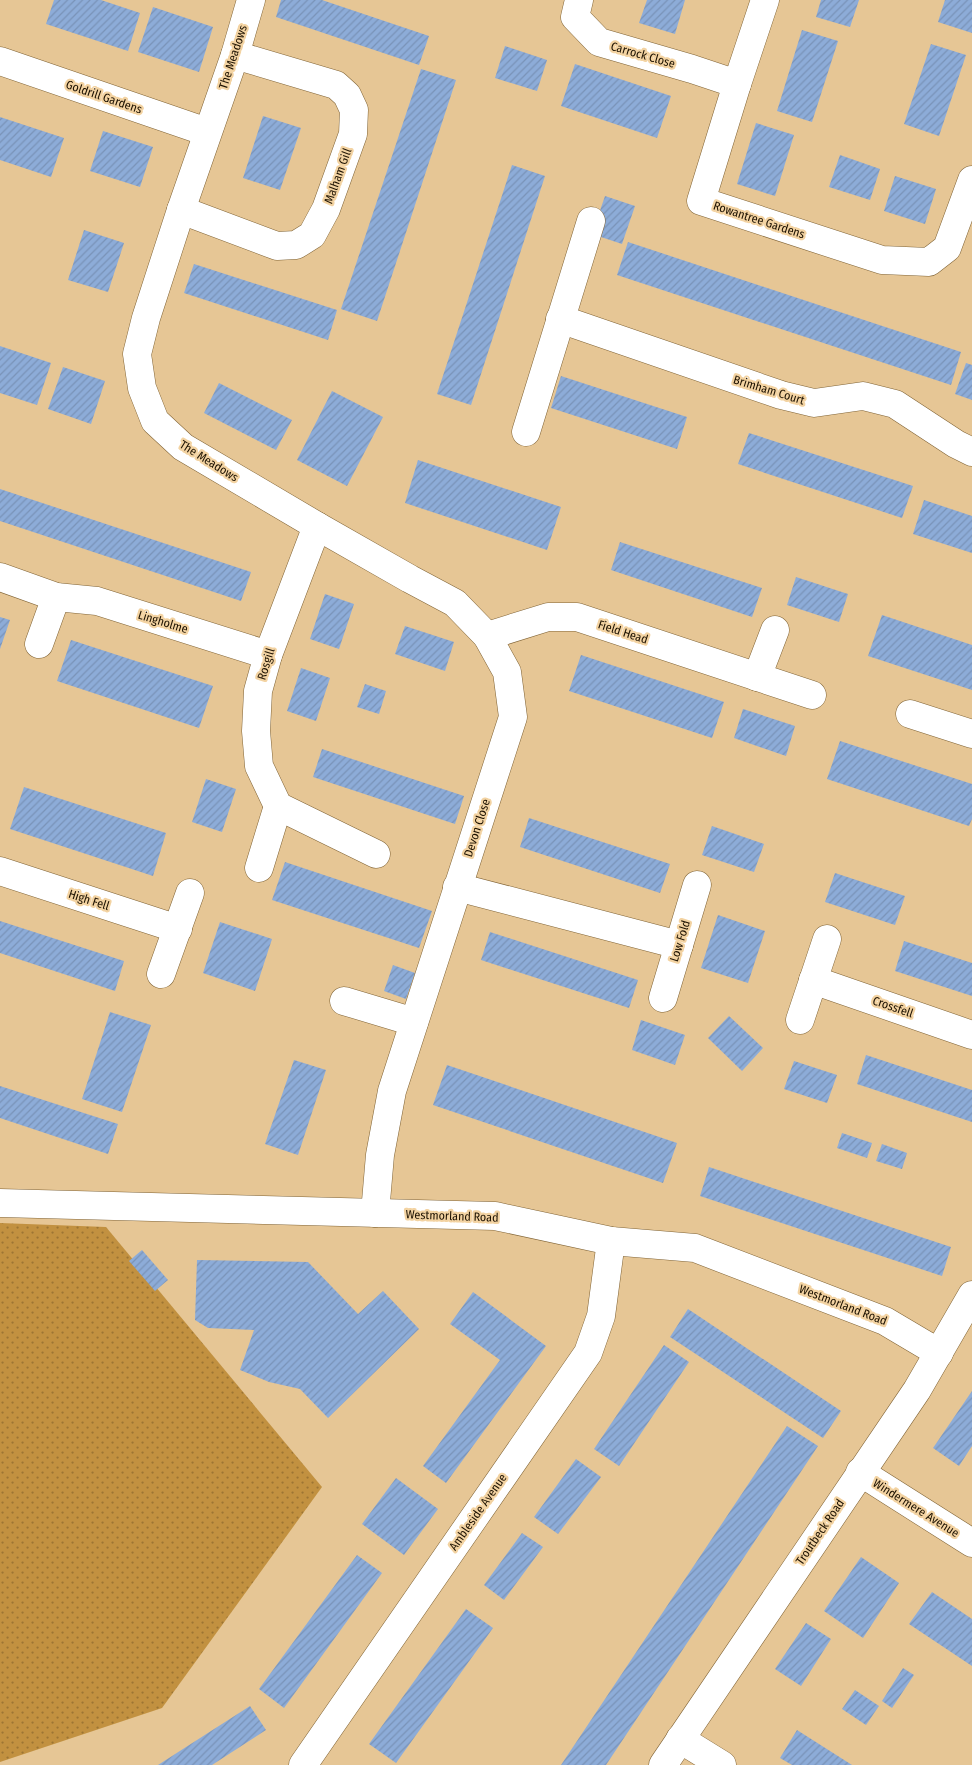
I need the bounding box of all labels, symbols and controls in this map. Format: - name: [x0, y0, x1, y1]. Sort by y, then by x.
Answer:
- street label: The Meadows: [216, 23, 250, 91]
- street label: Carrock Close: [609, 39, 677, 71]
- street label: Goldrill Gardens: [64, 77, 144, 117]
- street label: Malham Gill: [322, 146, 354, 206]
- street label: Rowantree Gardens: [711, 199, 807, 241]
- street label: Brimham Court: [732, 373, 806, 408]
- street label: The Meadows: [177, 437, 241, 485]
- street label: Lingholme: [136, 608, 190, 636]
- street label: Field Head: [596, 617, 650, 647]
- street label: Rosgill: [255, 646, 277, 682]
- street label: Devon Close: [461, 797, 493, 859]
- street label: High Fell: [67, 887, 111, 913]
- street label: Low Fold: [667, 919, 693, 963]
- street label: Crossfell: [871, 994, 915, 1020]
- street label: Westmorland Road: [405, 1207, 499, 1225]
- street label: Westmorland Road: [797, 1282, 889, 1328]
- street label: Ambleside Avenue: [446, 1471, 510, 1553]
- street label: Windermere Avenue: [870, 1476, 962, 1540]
- street label: Troutbeck Road: [793, 1496, 847, 1568]

